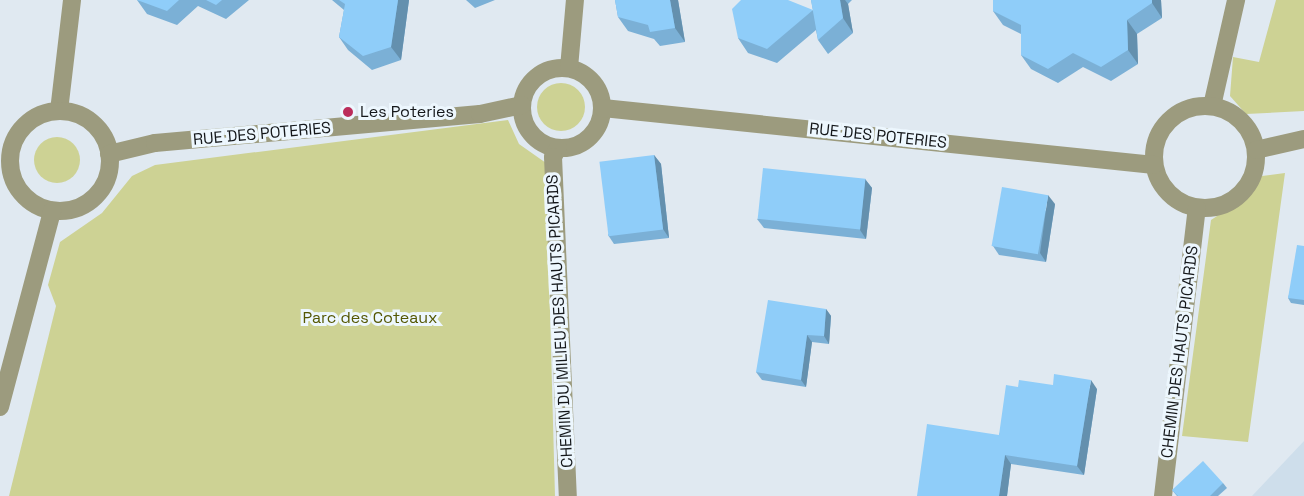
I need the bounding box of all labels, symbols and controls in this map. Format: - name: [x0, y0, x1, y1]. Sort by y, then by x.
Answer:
- place label: Les Poteries: [360, 102, 454, 122]
- marker: Les Poteries: [341, 105, 355, 119]
- street label: RUE DES POTERIES: [192, 118, 332, 150]
- street label: RUE DES POTERIES: [808, 119, 948, 153]
- street label: CHEMIN DU MILIEU DES HAUTS PICARDS: [543, 174, 577, 468]
- street label: CHEMIN DES HAUTS PICARDS: [1157, 245, 1203, 459]
- park label: Parc des Coteaux: [302, 308, 438, 328]

